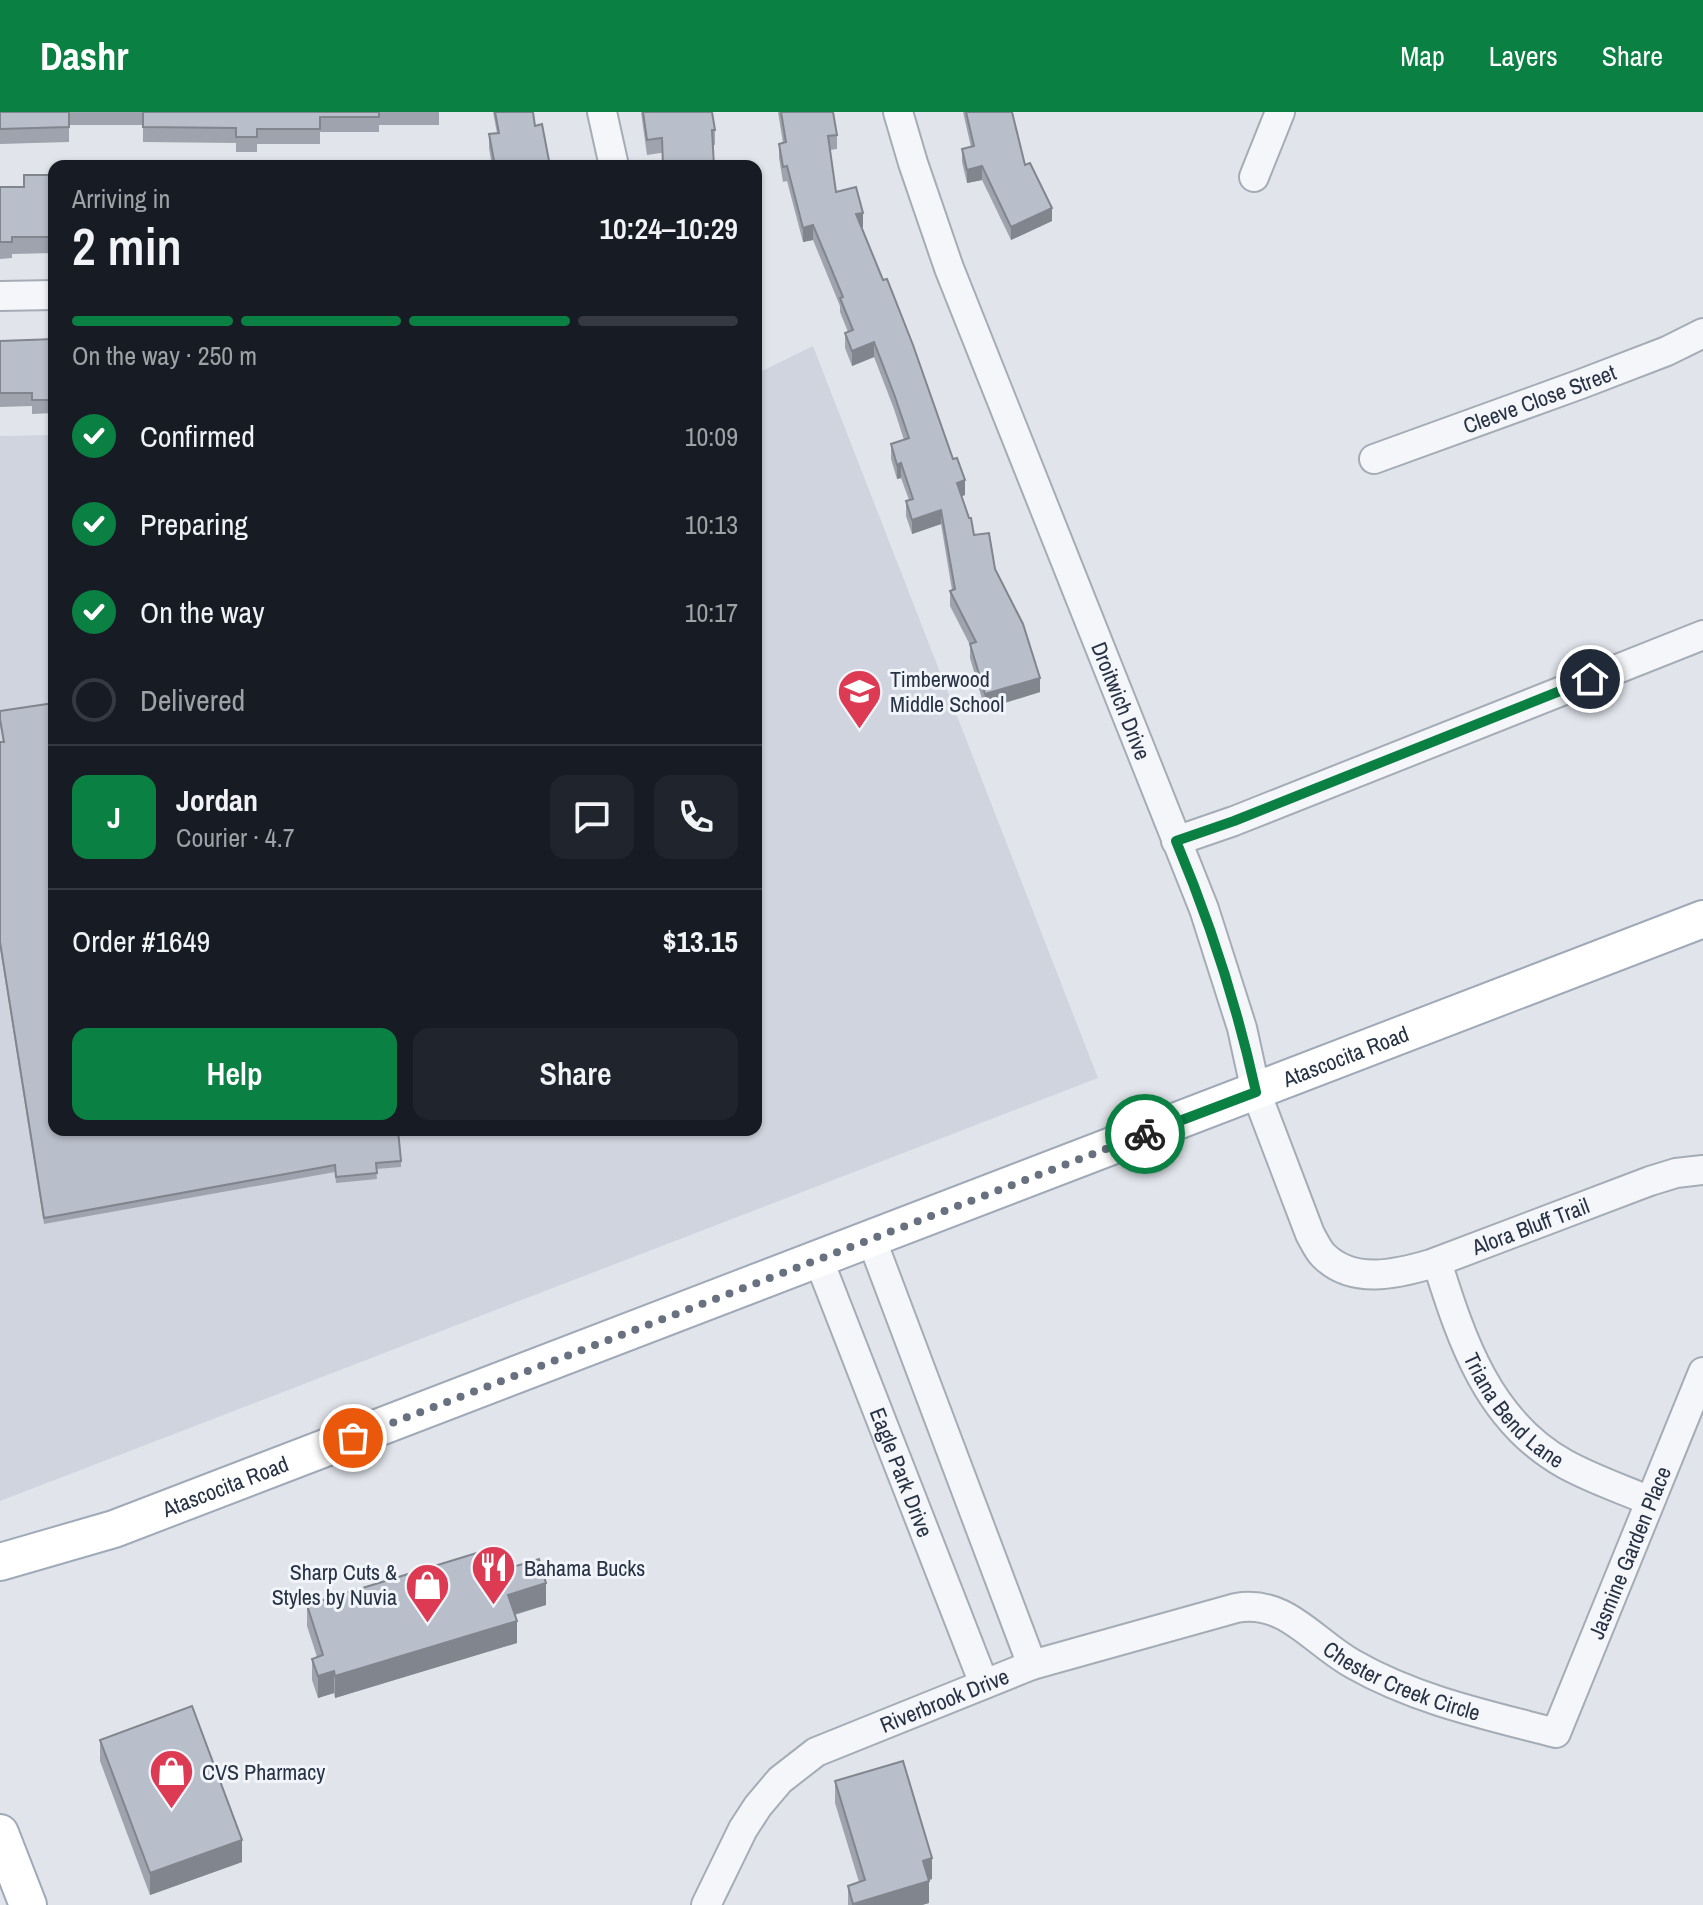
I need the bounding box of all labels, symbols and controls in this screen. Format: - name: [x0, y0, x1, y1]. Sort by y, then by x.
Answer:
- text: Dashr: [40, 31, 128, 82]
- text: Map: [1400, 37, 1445, 75]
- text: Layers: [1489, 37, 1558, 75]
- text: Share: [1602, 37, 1663, 75]
- text: Arriving in: [72, 181, 170, 216]
- text: 10:24–10:29: [599, 208, 738, 248]
- text: 2 min: [72, 211, 182, 281]
- text: On the way · 250 m: [72, 338, 257, 373]
- street label: Cleeve Close Street: [1459, 357, 1620, 441]
- icon: check: [72, 414, 116, 458]
- text: Confirmed: [140, 416, 255, 456]
- text: 10:09: [685, 419, 738, 454]
- icon: check: [72, 502, 116, 546]
- text: Preparing: [140, 504, 248, 544]
- text: 10:13: [685, 507, 738, 542]
- icon: check: [72, 590, 116, 634]
- text: On the way: [140, 592, 264, 632]
- text: 10:17: [685, 595, 738, 630]
- street label: Droitwich Drive: [1084, 637, 1158, 764]
- pin: [1556, 645, 1624, 713]
- icon: home: [1568, 657, 1612, 701]
- place label: Timberwood Middle School: [890, 664, 1004, 719]
- school or university icon: Timberwood Middle School: [835, 668, 883, 731]
- text: Delivered: [140, 680, 245, 720]
- button: chat: [550, 775, 634, 859]
- button: phone: [654, 775, 738, 859]
- text: Jordan: [176, 780, 258, 820]
- text: J: [107, 797, 121, 837]
- text: Courier · 4.7: [176, 820, 295, 855]
- text: Order #1649: [72, 921, 210, 961]
- text: $13.15: [663, 921, 738, 961]
- street label: Atascocita Road: [1277, 1018, 1413, 1094]
- button: Help: [72, 1028, 397, 1120]
- button: Share: [413, 1028, 738, 1120]
- courier: [1105, 1094, 1185, 1174]
- icon: bike: [1123, 1112, 1167, 1156]
- street label: Alora Bluff Trail: [1467, 1190, 1594, 1262]
- street label: Triana Bend Lane: [1457, 1348, 1570, 1475]
- street label: Eagle Park Drive: [863, 1403, 940, 1541]
- pin: [319, 1404, 387, 1472]
- icon: bag: [331, 1416, 375, 1460]
- street label: Atascocita Road: [157, 1448, 293, 1524]
- street label: Jasmine Garden Place: [1581, 1462, 1678, 1643]
- restaurant icon: Bahama Bucks: [469, 1544, 517, 1607]
- place label: Bahama Bucks: [524, 1553, 645, 1583]
- place label: Sharp Cuts & Styles by Nuvia: [272, 1557, 397, 1612]
- shop icon: Sharp Cuts & Styles by Nuvia: [404, 1561, 452, 1624]
- street label: Chester Creek Circle: [1317, 1634, 1484, 1728]
- street label: Riverbrook Drive: [875, 1661, 1013, 1740]
- shop icon: CVS Pharmacy: [147, 1748, 195, 1811]
- place label: CVS Pharmacy: [202, 1757, 325, 1787]

